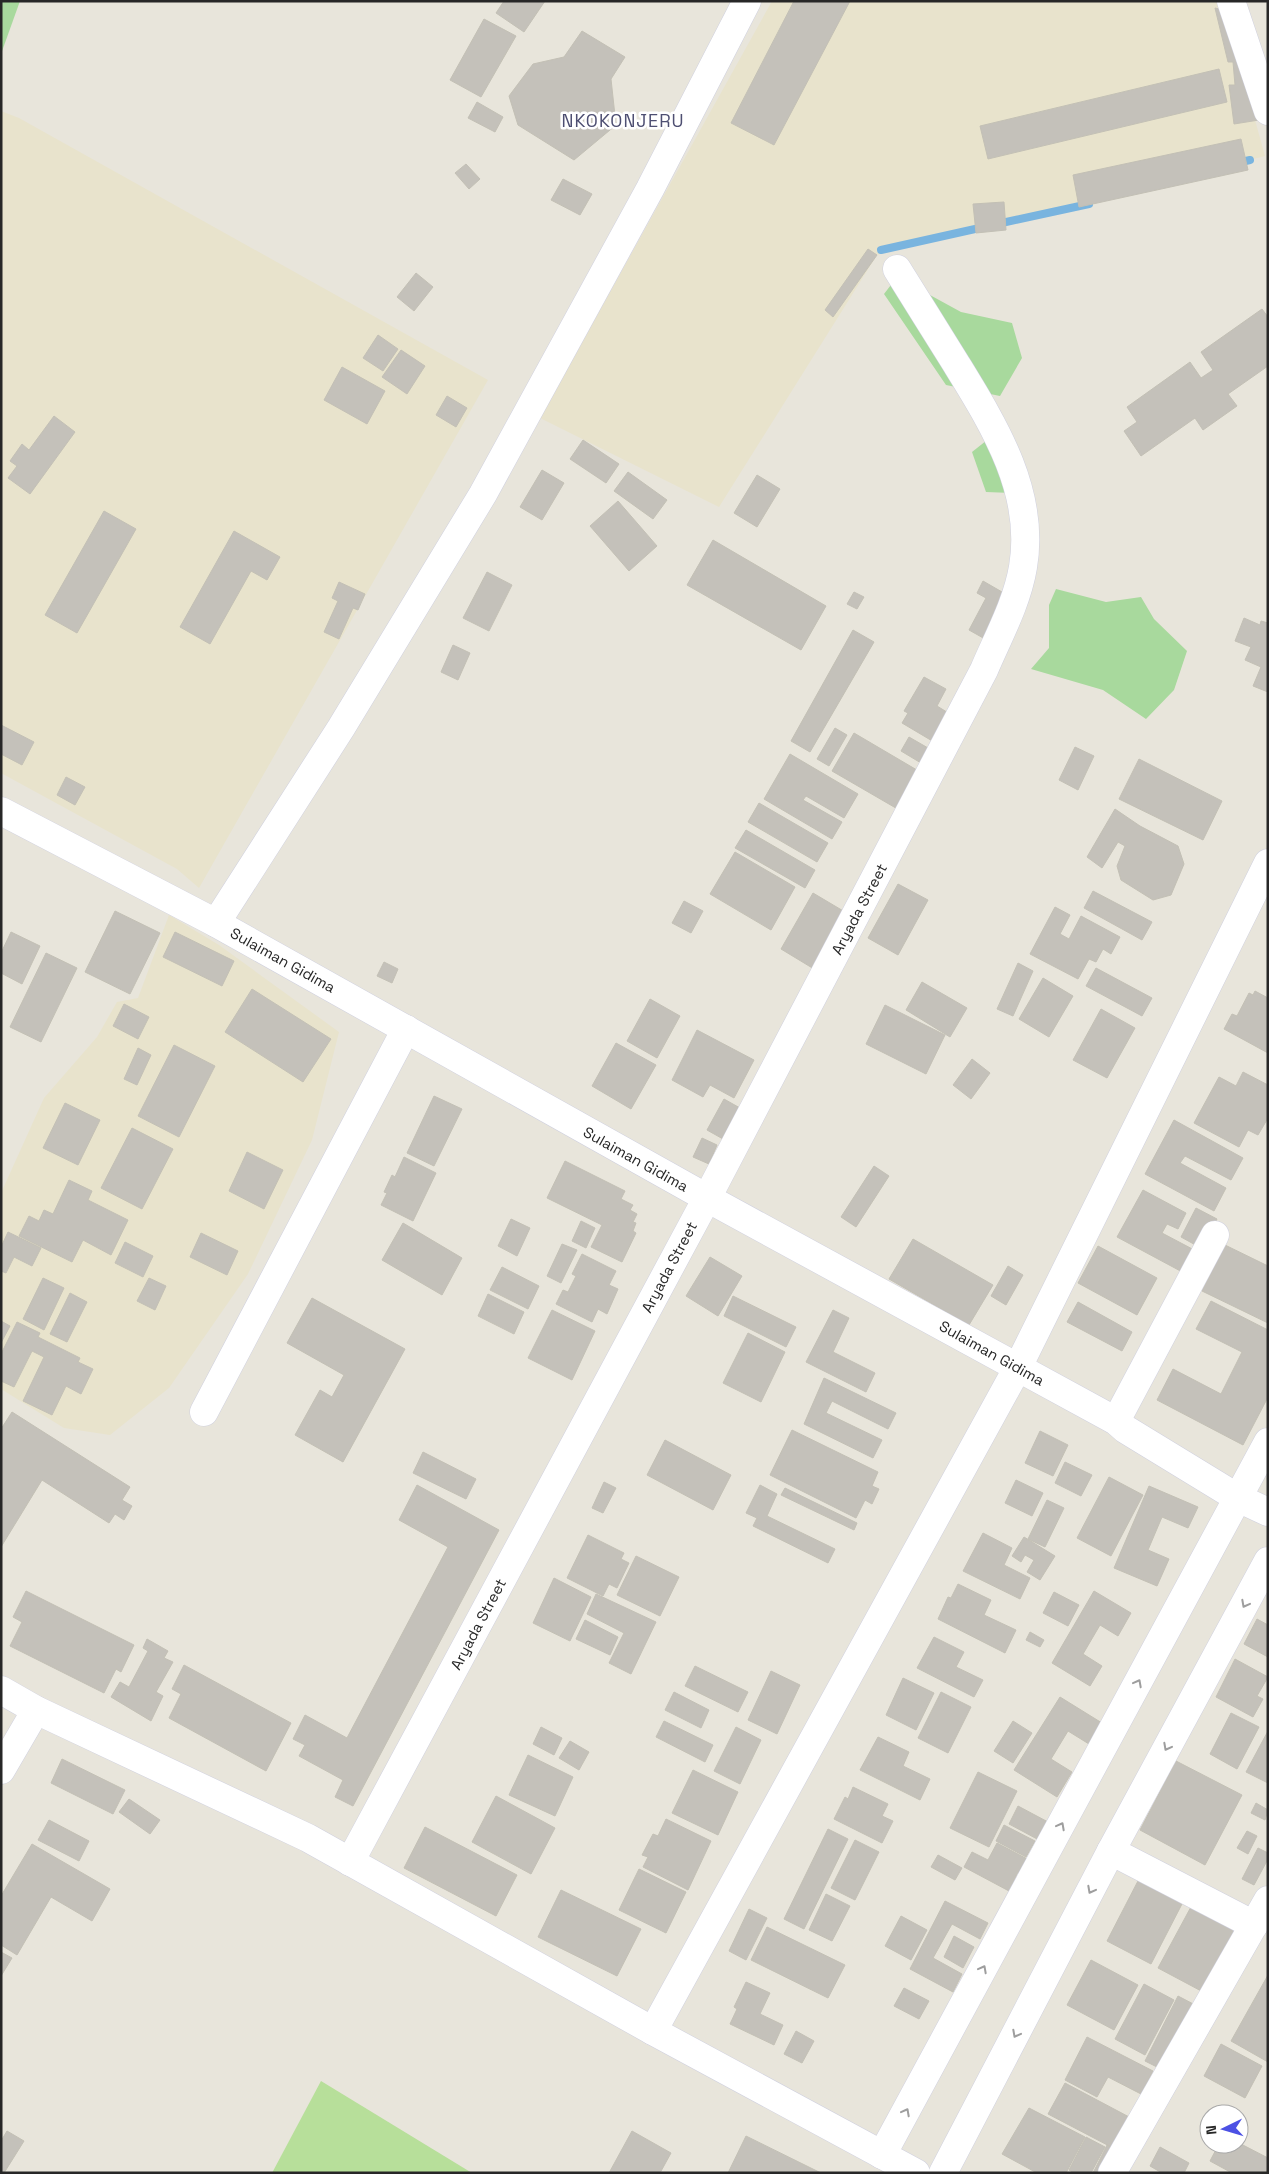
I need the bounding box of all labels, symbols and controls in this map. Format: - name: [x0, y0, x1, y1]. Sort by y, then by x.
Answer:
- district label: NKOKONJERU: [561, 109, 685, 132]
- street label: Aryada Street: [827, 860, 891, 958]
- street label: Sulaiman Gidima: [227, 923, 339, 997]
- street label: Sulaiman Gidima: [580, 1122, 692, 1196]
- street label: Aryada Street: [637, 1218, 701, 1316]
- street label: Sulaiman Gidima: [936, 1316, 1048, 1390]
- street label: Aryada Street: [446, 1575, 510, 1673]
- one-way arrow: [1241, 1599, 1251, 1608]
- one-way arrow: [1132, 1679, 1142, 1688]
- one-way arrow: [1164, 1742, 1174, 1751]
- one-way arrow: [1054, 1822, 1064, 1831]
- one-way arrow: [1087, 1885, 1097, 1894]
- one-way arrow: [977, 1965, 987, 1974]
- one-way arrow: [1012, 2029, 1022, 2038]
- north arrow: [1199, 2104, 1249, 2154]
- one-way arrow: [900, 2108, 910, 2117]
- text: N: [1202, 2125, 1220, 2136]

